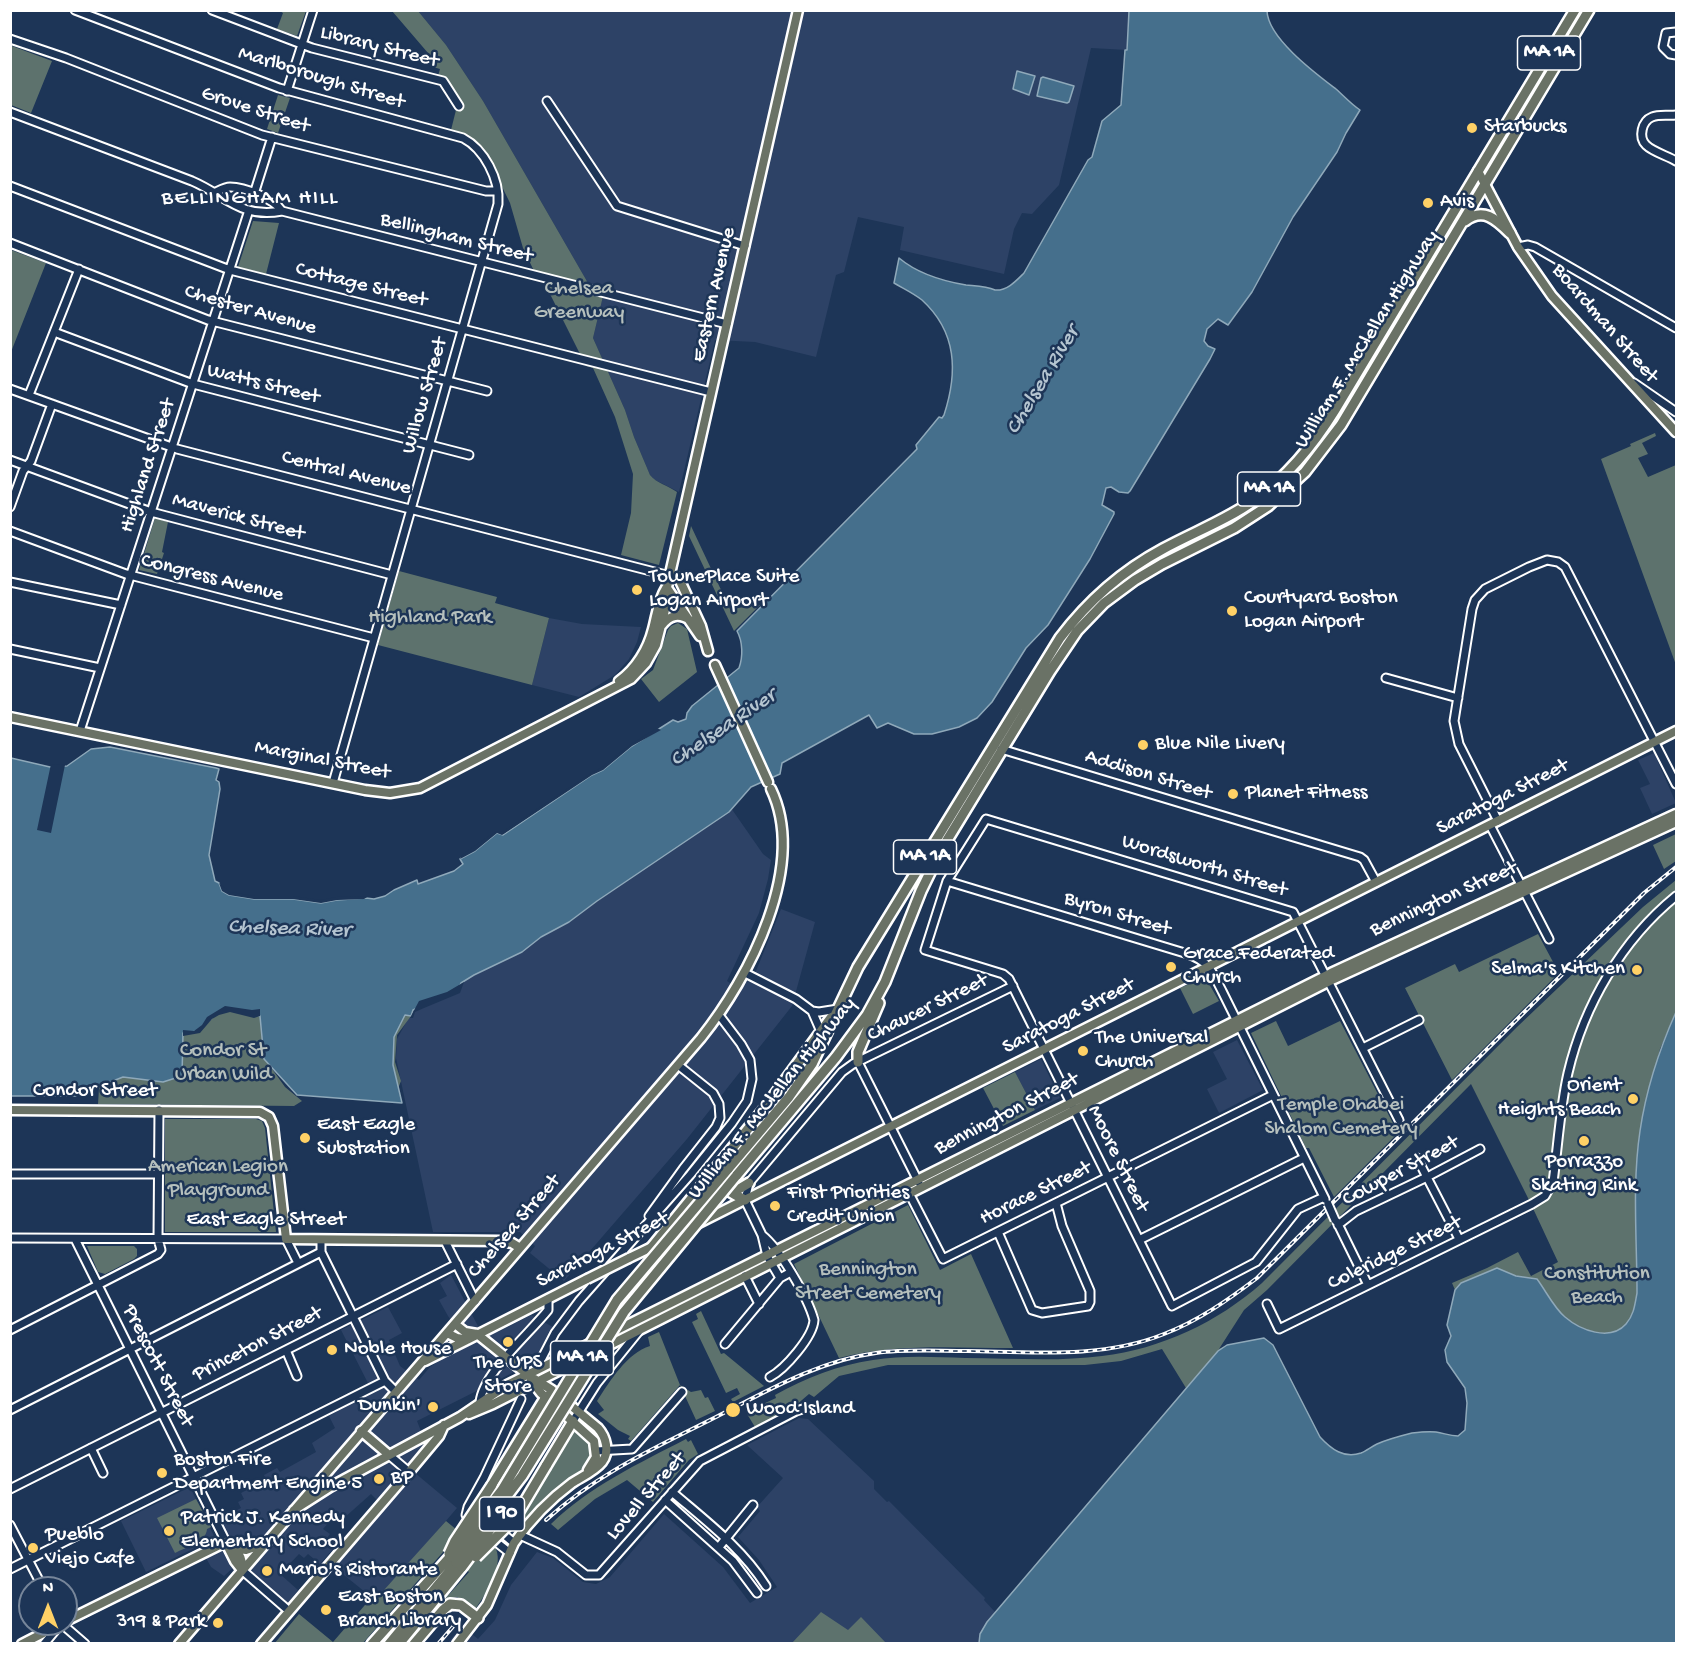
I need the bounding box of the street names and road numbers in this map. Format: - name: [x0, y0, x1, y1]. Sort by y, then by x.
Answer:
- street label: Library Street: [317, 21, 441, 75]
- road number: MA 1A: [1518, 36, 1580, 70]
- street label: Marlborough Street: [235, 42, 407, 116]
- street label: Grove Street: [198, 82, 312, 140]
- street label: Bellingham Street: [377, 208, 535, 270]
- street label: Eastern Avenue: [687, 225, 743, 365]
- street label: William F. McClellan Highway: [1290, 226, 1446, 454]
- street label: Cottage Street: [293, 257, 429, 315]
- street label: Boardman Street: [1545, 259, 1663, 389]
- street label: Chester Avenue: [181, 280, 319, 342]
- street label: Willow Street: [397, 335, 455, 457]
- street label: Watts Street: [204, 359, 322, 411]
- street label: Highland Street: [115, 396, 183, 536]
- street label: Central Avenue: [279, 446, 413, 502]
- road number: MA 1A: [1238, 472, 1300, 506]
- street label: Maverick Street: [169, 488, 307, 548]
- street label: Congress Avenue: [138, 549, 286, 609]
- street label: Marginal Street: [252, 736, 392, 786]
- street label: Addison Street: [1082, 745, 1214, 807]
- street label: Saratoga Street: [1433, 754, 1573, 842]
- street label: Wordsworth Street: [1118, 830, 1290, 904]
- road number: MA 1A: [894, 840, 956, 874]
- street label: Bennington Street: [1367, 856, 1521, 944]
- street label: Byron Street: [1061, 887, 1173, 943]
- street label: Chaucer Street: [864, 969, 992, 1049]
- street label: Saratoga Street: [999, 973, 1139, 1061]
- street label: William F. McClellan Highway: [684, 993, 862, 1205]
- street label: Bennington Street: [931, 1068, 1083, 1162]
- street label: Condor Street: [33, 1079, 157, 1105]
- street label: Moore Street: [1080, 1102, 1154, 1216]
- street label: Cowper Street: [1339, 1131, 1463, 1213]
- street label: Horace Street: [976, 1156, 1096, 1232]
- street label: Chelsea Street: [463, 1170, 567, 1284]
- street label: Saratoga Street: [533, 1207, 673, 1295]
- street label: East Eagle Street: [186, 1208, 346, 1234]
- street label: Coleridge Street: [1324, 1211, 1466, 1297]
- street label: Prescott Street: [115, 1301, 199, 1431]
- street label: Princeton Street: [189, 1302, 327, 1388]
- road number: MA 1A: [550, 1341, 614, 1375]
- street label: Lovell Street: [602, 1448, 692, 1546]
- road number: I 90: [480, 1497, 524, 1531]

